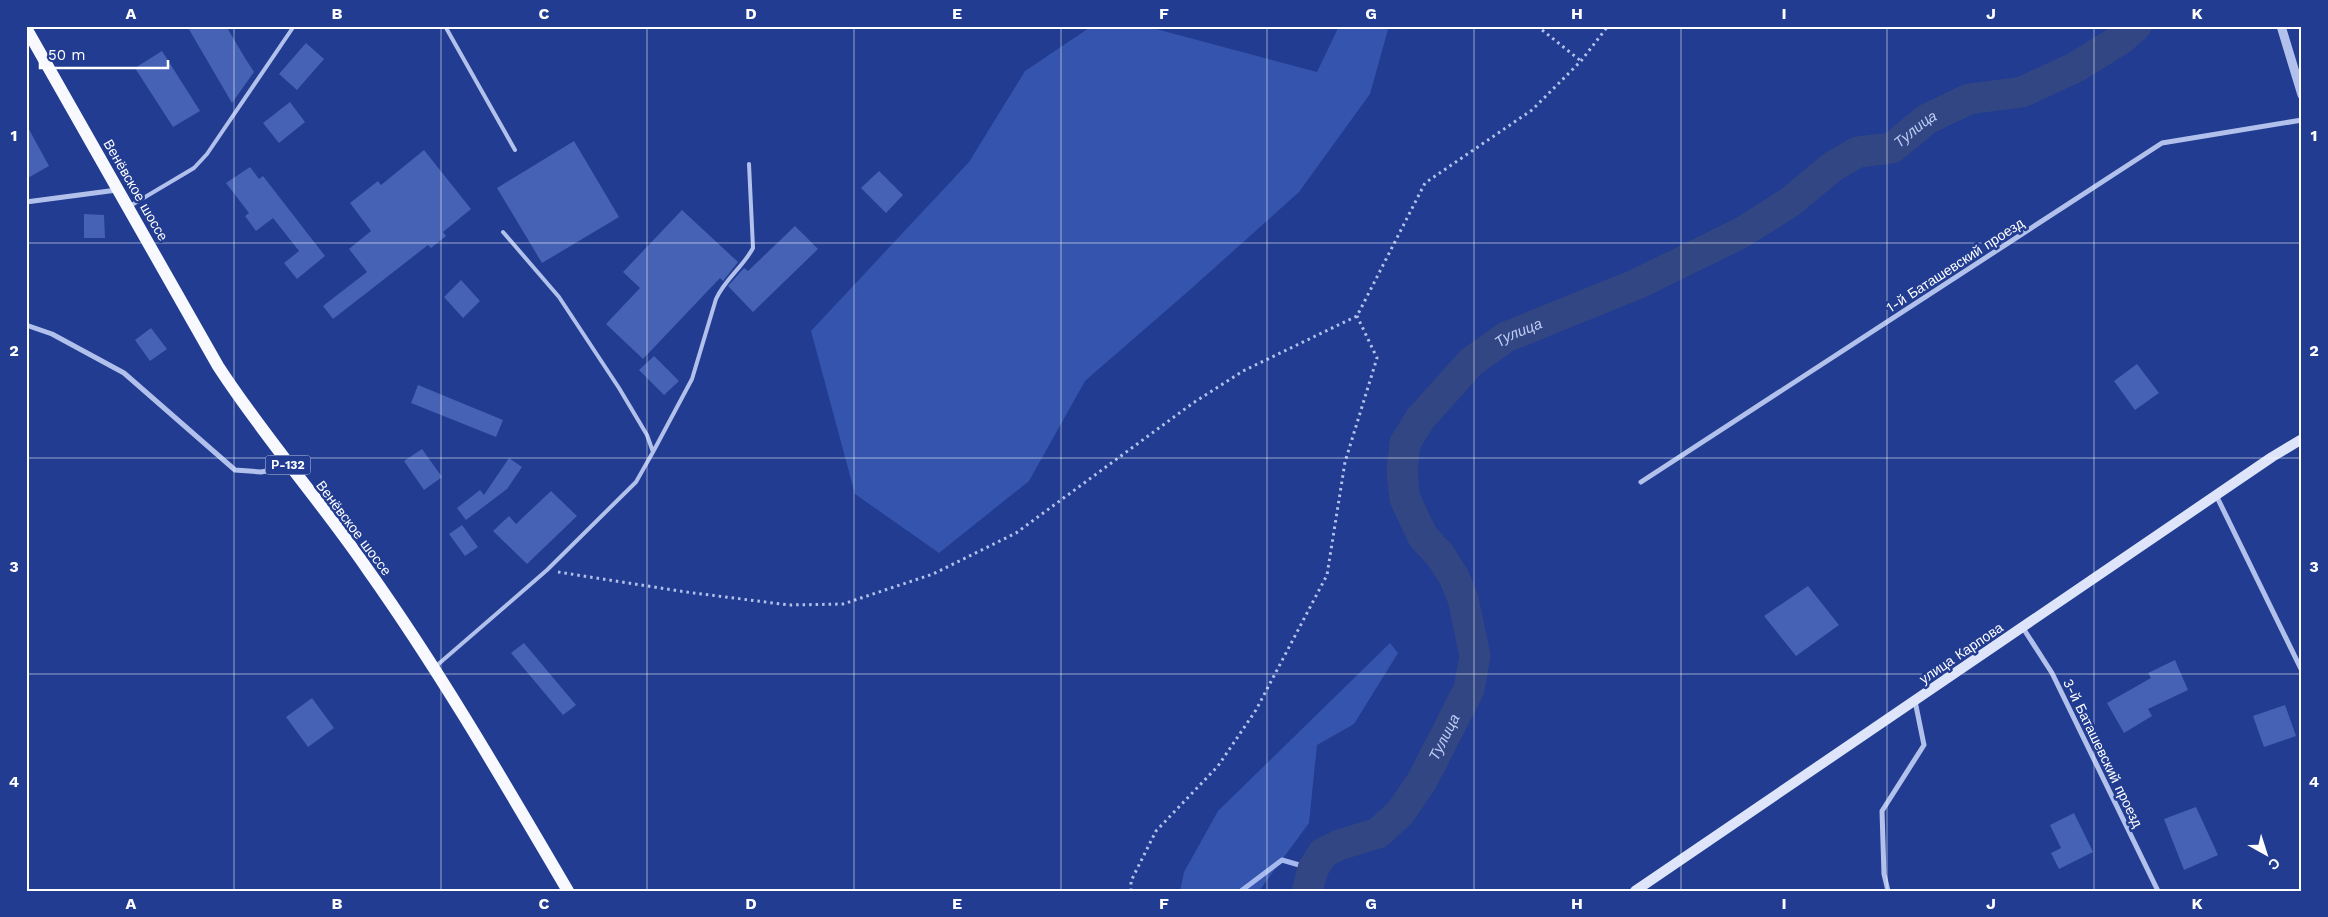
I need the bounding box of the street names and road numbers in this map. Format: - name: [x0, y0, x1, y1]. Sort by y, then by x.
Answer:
- street label: Венёвское шоссе: [100, 136, 172, 244]
- street label: 1-й Баташевский проезд: [1883, 215, 2027, 315]
- road number: Р-132: [266, 456, 310, 474]
- street label: Венёвское шоссе: [313, 478, 395, 579]
- street label: улица Карпова: [1916, 619, 2006, 687]
- street label: 3-й Баташевский проезд: [2060, 676, 2146, 830]

